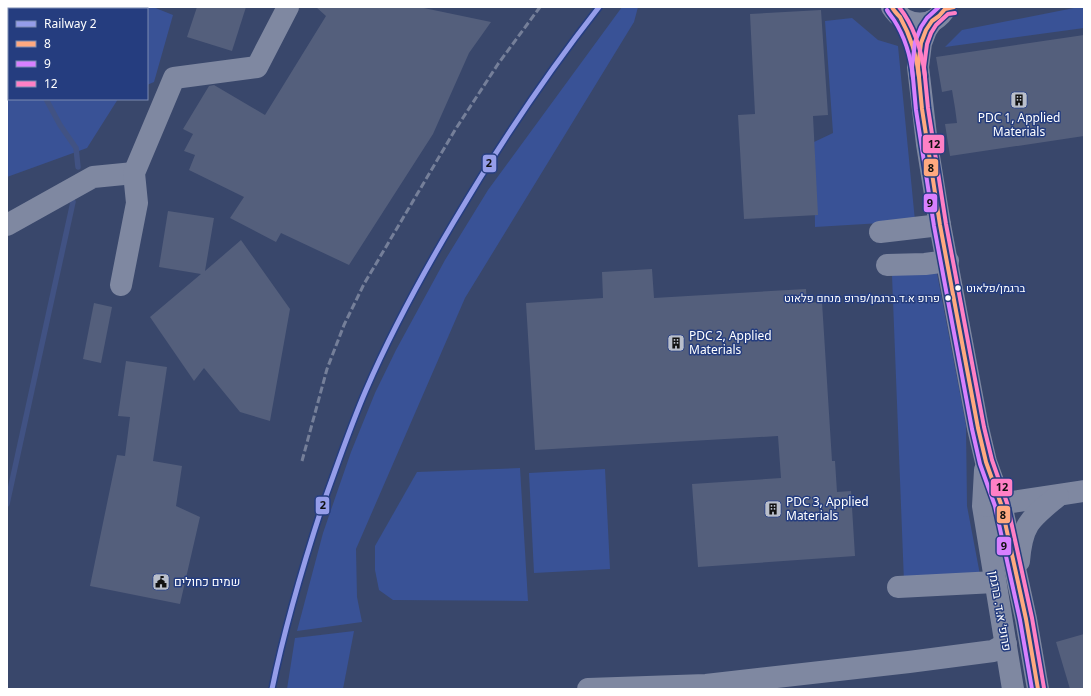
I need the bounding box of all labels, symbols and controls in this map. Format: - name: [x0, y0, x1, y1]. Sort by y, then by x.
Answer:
- legend: [8, 8, 148, 100]
- text: Railway 2: [44, 15, 97, 32]
- text: 8: [44, 35, 51, 52]
- text: 9: [44, 55, 51, 72]
- text: 12: [44, 75, 58, 92]
- building icon: PDC 1, Applied Materials: [1009, 90, 1029, 110]
- place label: PDC 1, Applied Materials: [978, 109, 1060, 140]
- line badge: 12: [922, 134, 945, 154]
- text: 12: [928, 136, 940, 151]
- line badge: 2: [482, 154, 497, 173]
- text: 2: [486, 155, 492, 170]
- line badge: 8: [923, 158, 939, 177]
- text: 8: [928, 160, 934, 175]
- line badge: 9: [923, 193, 938, 213]
- text: 9: [927, 195, 933, 210]
- place label: ברגמן/פלאוט: [966, 280, 1026, 295]
- marker: ברגמן/פלאוט: [953, 283, 963, 293]
- place label: פרופ א.ד.ברגמן/פרופ מנחם פלאוט: [784, 290, 940, 305]
- marker: פרופ א.ד.ברגמן/פרופ מנחם פלאוט: [943, 293, 953, 303]
- place label: PDC 2, Applied Materials: [689, 327, 772, 358]
- building icon: PDC 2, Applied Materials: [666, 333, 686, 353]
- line badge: 12: [990, 478, 1013, 497]
- text: 12: [996, 479, 1008, 494]
- place label: PDC 3, Applied Materials: [786, 493, 869, 524]
- line badge: 2: [315, 496, 330, 515]
- text: 2: [320, 497, 326, 512]
- building icon: PDC 3, Applied Materials: [763, 499, 783, 519]
- line badge: 8: [996, 505, 1011, 524]
- text: 8: [1000, 507, 1006, 522]
- line badge: 9: [996, 536, 1012, 556]
- text: 9: [1001, 538, 1007, 553]
- street label: פרופ׳ א.ד. ברגמן: [985, 570, 1016, 652]
- public building icon: שמים כחולים: [151, 572, 171, 592]
- place label: שמים כחולים: [174, 573, 240, 590]

